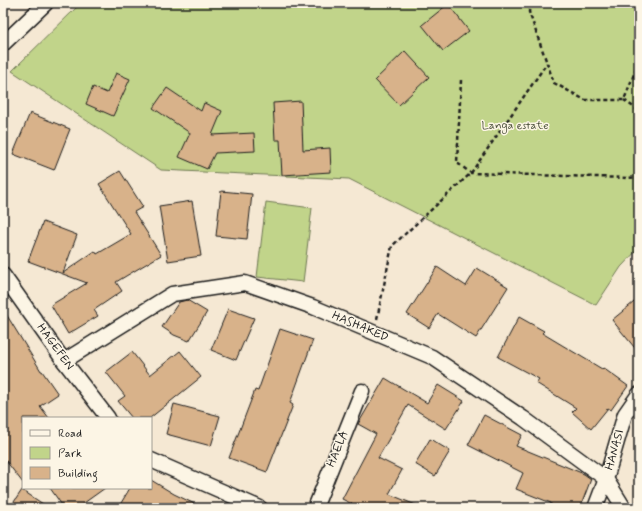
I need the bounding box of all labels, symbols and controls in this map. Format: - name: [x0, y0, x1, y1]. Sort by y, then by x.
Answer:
- park label: Langa estate: [481, 118, 549, 134]
- street label: HASHAKED: [329, 308, 391, 346]
- street label: HAGEFEN: [33, 321, 77, 373]
- legend: [22, 417, 152, 489]
- text: Road: [58, 426, 82, 442]
- street label: HAELA: [323, 428, 353, 470]
- street label: HANASI: [602, 428, 628, 472]
- text: Park: [58, 446, 82, 462]
- text: Building: [58, 466, 98, 483]

